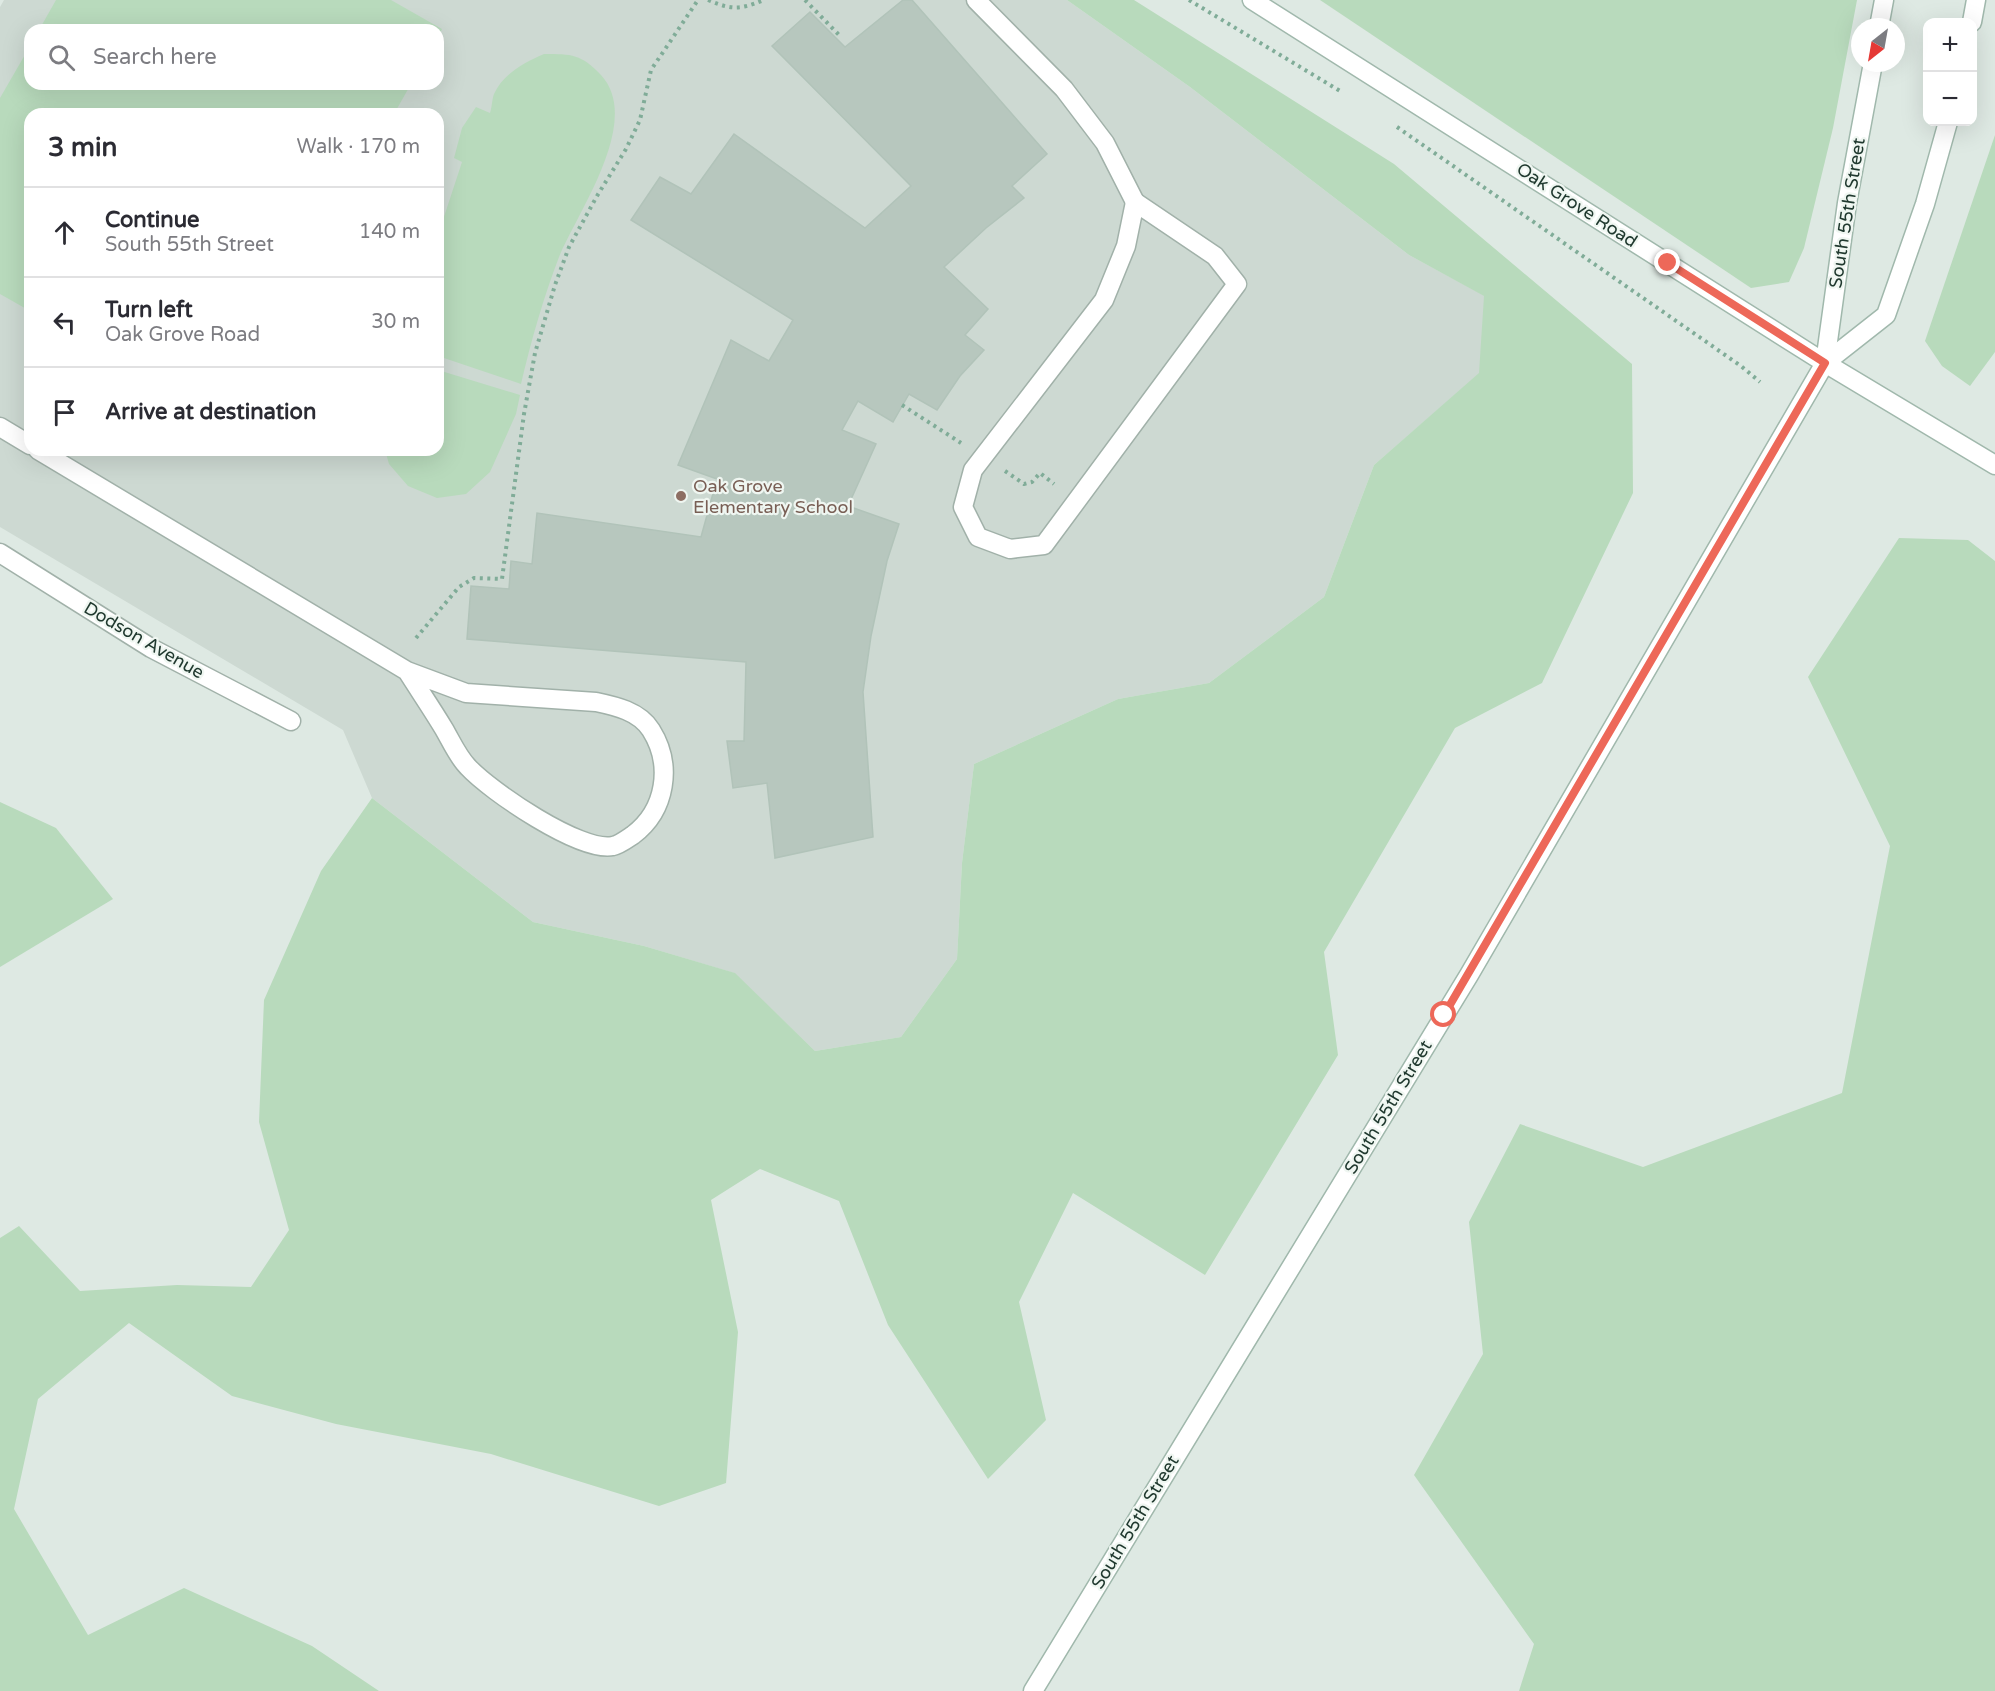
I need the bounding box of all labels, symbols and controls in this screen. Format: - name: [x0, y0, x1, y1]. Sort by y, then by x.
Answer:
- north arrow: [1851, 18, 1905, 72]
- map controls: [1923, 18, 1977, 126]
- button: +: [1923, 18, 1977, 72]
- search box: [24, 24, 444, 90]
- icon: search: [45, 41, 78, 74]
- text: Search here: [93, 44, 217, 70]
- button: −: [1923, 72, 1977, 126]
- text: 3 min: [48, 132, 117, 163]
- text: Walk · 170 m: [297, 135, 420, 159]
- street label: South 55th Street: [1824, 136, 1870, 290]
- street label: Oak Grove Road: [1512, 158, 1642, 252]
- text: Continue: [105, 207, 200, 233]
- icon: ahead: [48, 216, 81, 249]
- text: 140 m: [359, 220, 420, 244]
- text: South 55th Street: [105, 233, 274, 257]
- route end: [1654, 249, 1680, 275]
- text: Turn left: [105, 297, 193, 323]
- icon: left: [48, 306, 81, 339]
- text: 30 m: [371, 310, 420, 334]
- text: Oak Grove Road: [105, 323, 260, 347]
- icon: arrive: [48, 396, 81, 429]
- text: Arrive at destination: [105, 399, 316, 425]
- place label: Oak Grove Elementary School: [693, 475, 853, 518]
- marker: Oak Grove Elementary School: [674, 489, 688, 503]
- street label: Dodson Avenue: [80, 597, 208, 683]
- route start: [1430, 1001, 1456, 1027]
- street label: South 55th Street: [1339, 1036, 1437, 1178]
- street label: South 55th Street: [1086, 1451, 1184, 1593]

